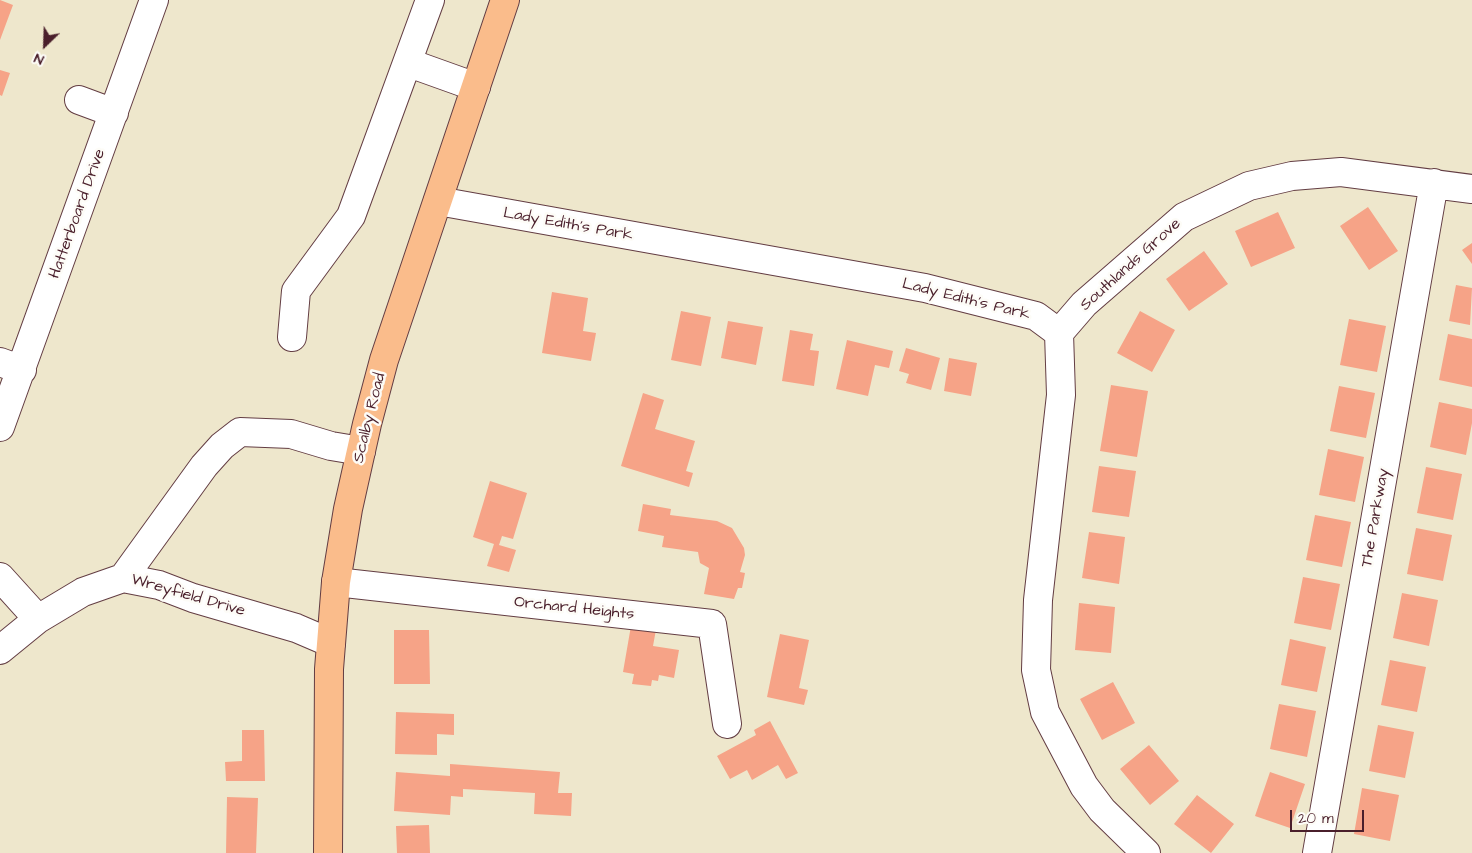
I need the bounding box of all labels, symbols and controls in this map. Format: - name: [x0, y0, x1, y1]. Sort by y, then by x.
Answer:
- north arrow: [20, 20, 70, 70]
- text: N: [31, 48, 47, 70]
- street label: Hatterboard Drive: [46, 147, 110, 281]
- street label: Lady Edith's Park: [502, 204, 634, 246]
- street label: Southlands Grove: [1077, 215, 1185, 315]
- street label: Lady Edith's Park: [900, 275, 1032, 325]
- street label: Scalby Road: [350, 371, 390, 465]
- street label: The Parkway: [1358, 467, 1394, 569]
- street label: Wreyfield Drive: [129, 571, 247, 621]
- street label: Orchard Heights: [513, 593, 635, 625]
- scale bar: [1292, 800, 1366, 832]
- text: 20 m: [1298, 808, 1334, 829]

